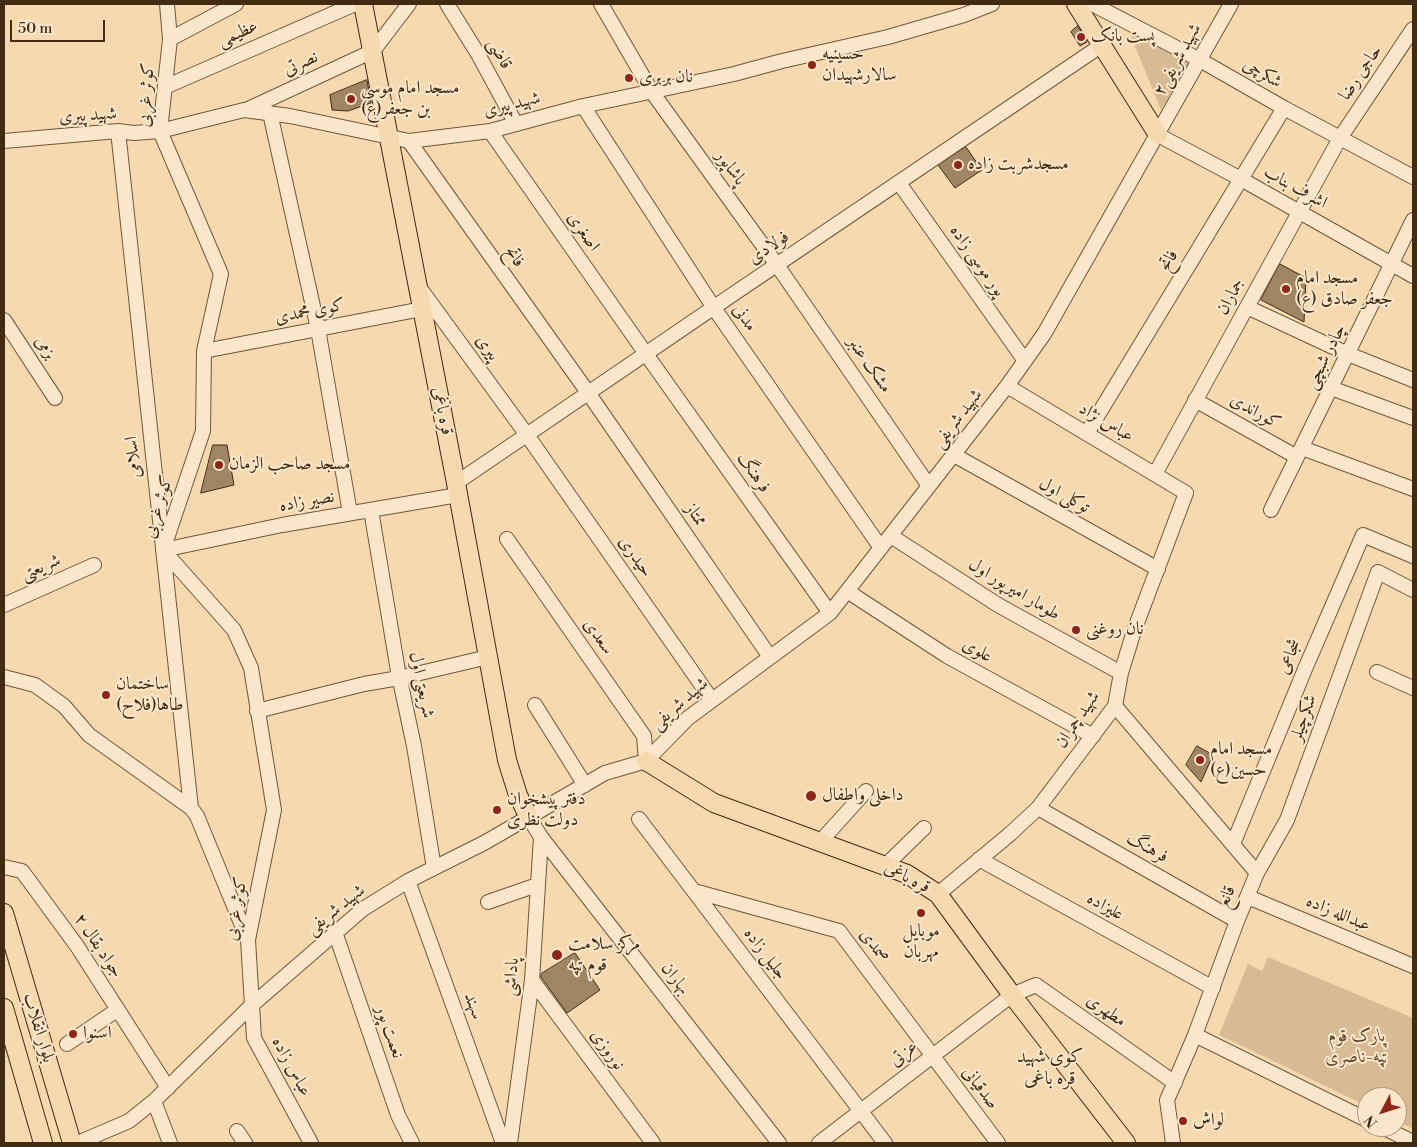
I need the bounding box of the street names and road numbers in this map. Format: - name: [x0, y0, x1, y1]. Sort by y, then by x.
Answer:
- street label: عظیمی: [215, 16, 261, 52]
- street label: شهید شریفی۲: [1149, 20, 1207, 100]
- street label: قاضی: [482, 35, 516, 73]
- street label: حاجی رضا: [1335, 41, 1387, 105]
- street label: نصرتی: [280, 47, 322, 81]
- street label: شکرچی: [1239, 54, 1285, 94]
- street label: کوثر غربی: [134, 62, 160, 128]
- street label: شهید پیری: [481, 87, 543, 123]
- street label: شهید پیری: [58, 103, 118, 129]
- street label: پاشاپور: [710, 146, 750, 190]
- street label: اشرف بناب: [1259, 162, 1331, 214]
- street label: اصغری: [562, 208, 604, 256]
- street label: پور موسی زاده: [944, 221, 1010, 301]
- street label: فولادی: [744, 226, 794, 270]
- street label: فاتح: [499, 242, 529, 272]
- street label: فاتح: [1154, 246, 1184, 276]
- street label: جماران: [1212, 275, 1250, 319]
- street label: کوی محمدی: [273, 295, 347, 329]
- street label: مدنی: [727, 300, 761, 336]
- street label: چادر شبچی: [1301, 321, 1351, 393]
- street label: پیری: [470, 331, 504, 365]
- street label: بزمی: [29, 332, 61, 364]
- street label: مشک عنبر: [842, 333, 896, 397]
- street label: قره باغی: [427, 385, 457, 437]
- street label: شهید شریفى: [928, 385, 988, 453]
- street label: کوراندی: [1226, 389, 1284, 435]
- street label: عباس نژاد: [1075, 398, 1137, 448]
- street label: اسلامی: [121, 435, 147, 479]
- street label: فرهنگ: [731, 449, 775, 497]
- street label: کوثر غربی: [139, 473, 179, 541]
- street label: توکلی اول: [1035, 473, 1093, 519]
- street label: نصیر زاده: [278, 487, 336, 517]
- street label: ممتاز: [679, 499, 711, 531]
- street label: حیدری: [613, 532, 657, 582]
- street label: شریعتی: [18, 550, 64, 586]
- street label: طومار امیرپور اول: [964, 554, 1064, 626]
- street label: سعدی: [578, 615, 618, 659]
- street label: علوی: [958, 634, 996, 668]
- street label: شجاعی: [1273, 636, 1307, 678]
- street label: شریعتی اول: [403, 650, 439, 720]
- street label: شهید شریفى: [647, 673, 713, 735]
- street label: شهید چمران: [1051, 687, 1105, 753]
- street label: شکرچیلر: [1286, 692, 1322, 744]
- street label: فرهنگ: [1122, 828, 1172, 868]
- street label: قره باغی: [880, 857, 934, 899]
- street label: کوثر غربی: [221, 875, 253, 943]
- street label: شهید شریفى: [302, 880, 370, 940]
- street label: قانع: [1213, 883, 1241, 911]
- street label: علیزاده: [1083, 888, 1127, 926]
- street label: عبدالله زاده: [1302, 891, 1374, 937]
- street label: جواد بقال ۲: [69, 910, 127, 982]
- street label: جلیل زاده: [738, 924, 792, 984]
- street label: صمدی: [854, 925, 894, 967]
- street label: پاداشی: [500, 957, 524, 997]
- street label: بهاران: [656, 959, 694, 999]
- street label: سهند: [458, 989, 488, 1023]
- street label: مطهری: [1082, 990, 1130, 1032]
- street label: بلوار انقلاب: [17, 991, 59, 1065]
- street label: نعمت پور: [370, 1003, 408, 1061]
- street label: نوروزی: [585, 1025, 629, 1075]
- street label: عباس زاده: [266, 1033, 316, 1101]
- street label: عزتی: [885, 1036, 923, 1072]
- street label: صدقیانی: [957, 1062, 1003, 1114]

